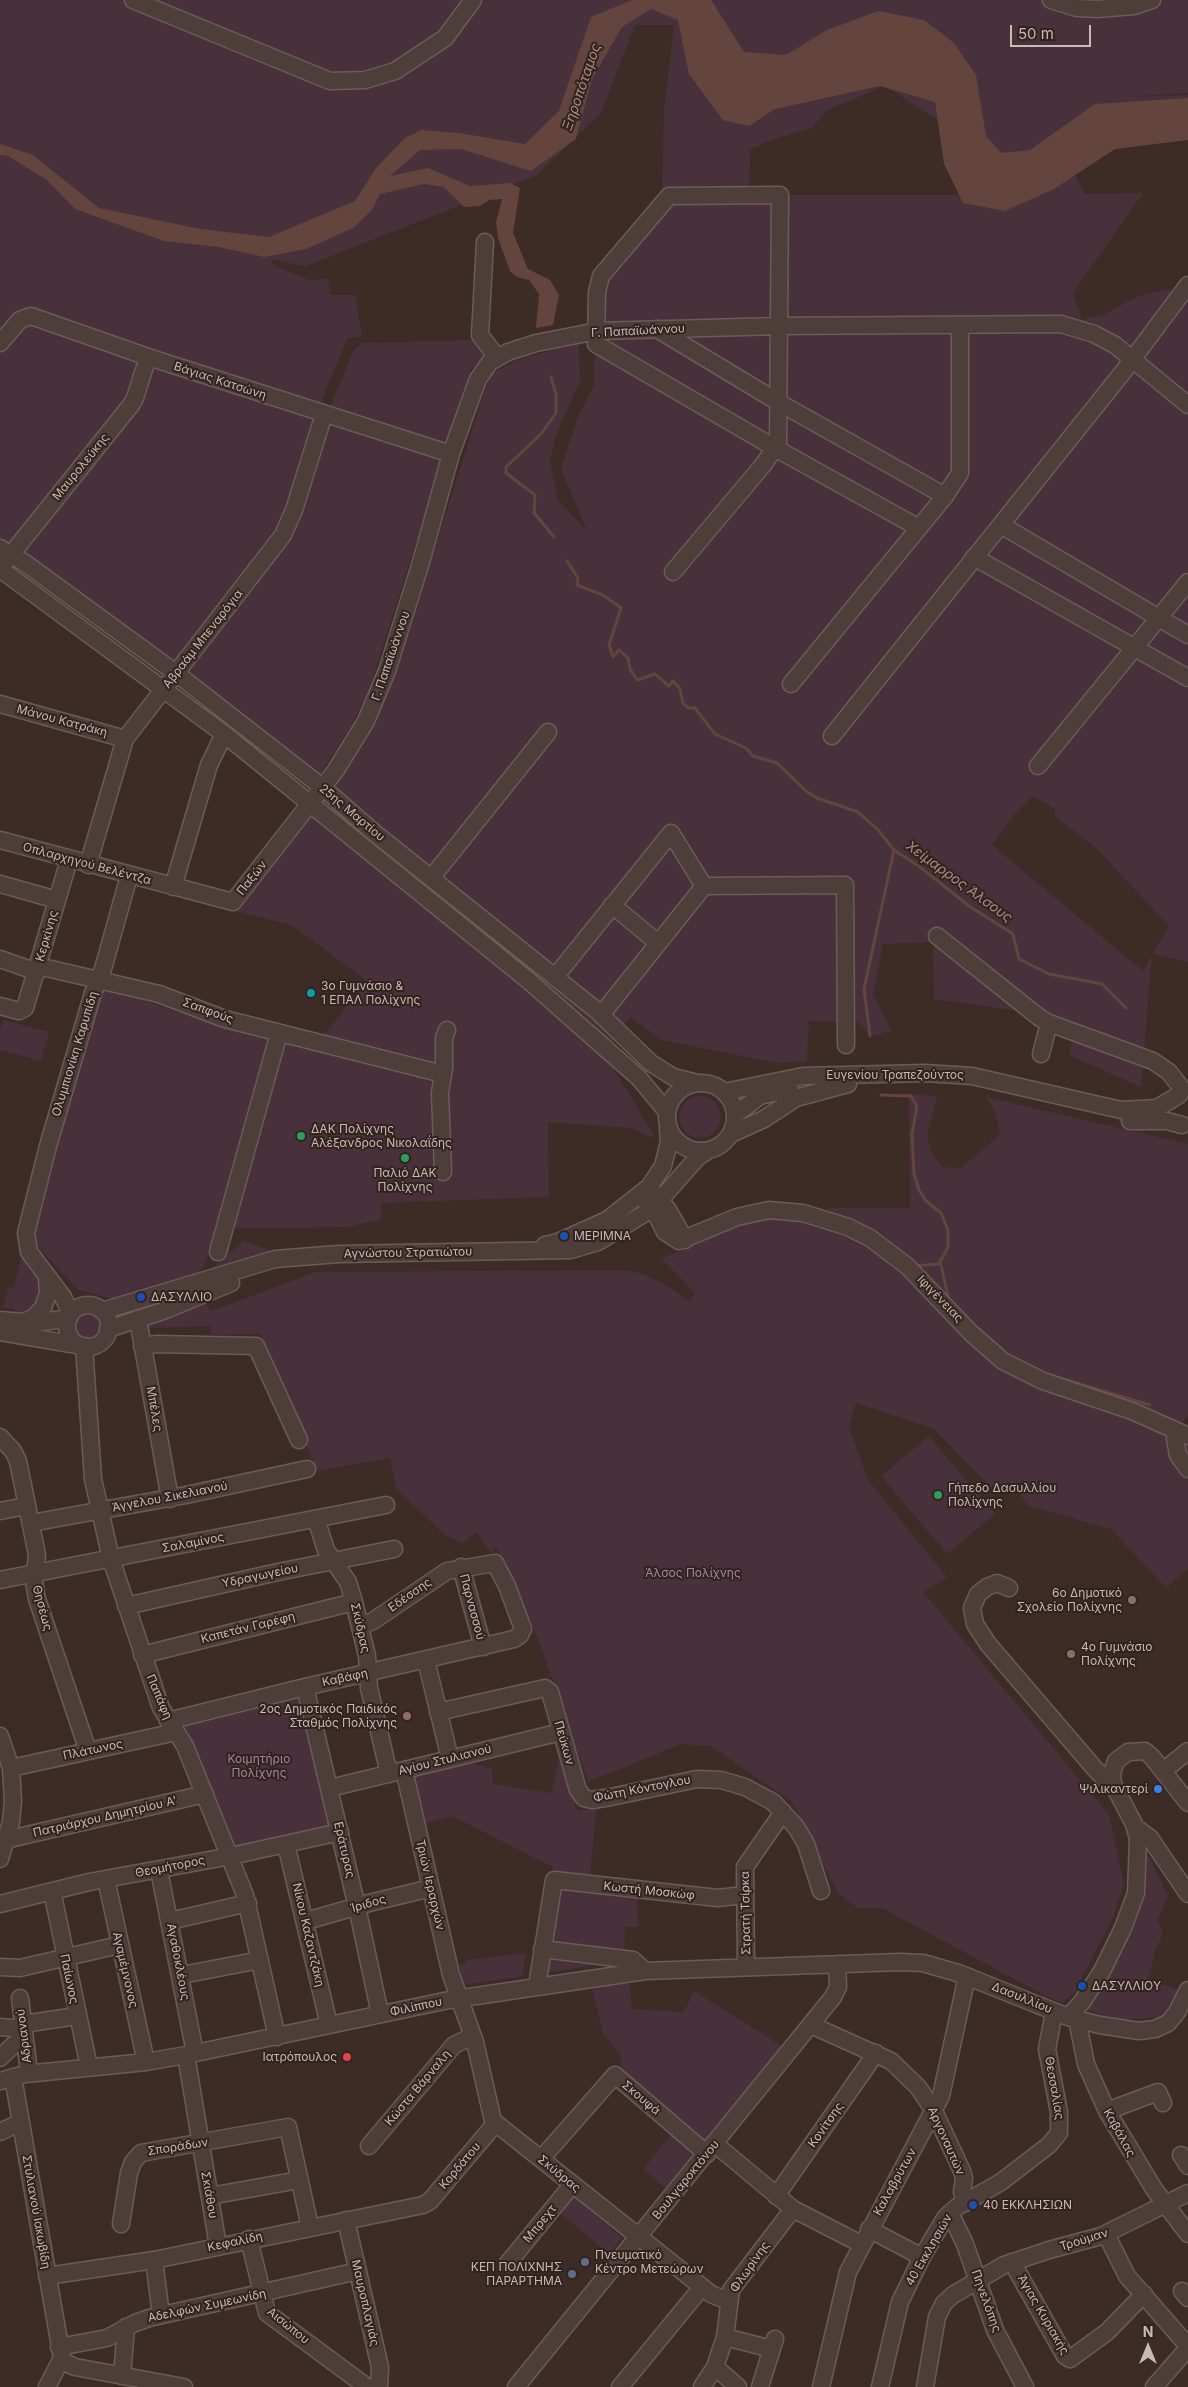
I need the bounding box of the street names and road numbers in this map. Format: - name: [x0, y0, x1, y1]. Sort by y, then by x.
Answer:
- street label: Γ. Παπαϊωάννου: [591, 321, 685, 341]
- street label: Βάγιας Κατσώνη: [172, 359, 268, 403]
- street label: Μαυρολεύκης: [50, 431, 112, 503]
- street label: Αβραάμ Μπεναρόγια: [160, 587, 246, 691]
- street label: Γ. Παπαϊωάννου: [369, 609, 413, 703]
- street label: Μάνου Κατράκη: [15, 702, 109, 740]
- street label: 25ης Μαρτίου: [316, 781, 388, 845]
- street label: Οπλαρχηγού Βελέντζα: [21, 840, 153, 888]
- street label: Παξών: [234, 858, 270, 898]
- street label: Κερκίνης: [33, 909, 61, 963]
- street label: Ολυμπιονίκη Καρυπίδη: [49, 990, 101, 1118]
- street label: Σαπφούς: [181, 995, 235, 1027]
- street label: Ευγενίου Τραπεζούντος: [826, 1068, 964, 1082]
- street label: Αγνώστου Στρατιώτου: [344, 1245, 472, 1261]
- street label: Ιφιγένειας: [914, 1272, 966, 1326]
- street label: Μπέλες: [143, 1385, 165, 1433]
- street label: Άγγελου Σικελιανού: [111, 1479, 229, 1515]
- street label: Σαλαμίνος: [161, 1530, 225, 1556]
- street label: Υδραγωγείου: [221, 1561, 299, 1591]
- street label: Παρνασσού: [456, 1572, 488, 1642]
- street label: Εδέσσης: [386, 1575, 434, 1615]
- street label: Θησέως: [29, 1584, 55, 1632]
- street label: Σκύδρας: [347, 1602, 373, 1654]
- street label: Καπετάν Γαρέφη: [199, 1609, 297, 1647]
- street label: Καβάφη: [321, 1666, 369, 1690]
- street label: Παπάφη: [143, 1672, 175, 1722]
- street label: Πεύκων: [551, 1719, 577, 1767]
- street label: Πλάτωνος: [62, 1737, 124, 1763]
- street label: Αγίου Στυλιανού: [397, 1741, 493, 1779]
- street label: Φώτη Κόντογλου: [592, 1772, 692, 1806]
- street label: Πατριάρχου Δημητρίου Α': [32, 1793, 178, 1841]
- street label: Εράτυρας: [331, 1820, 357, 1880]
- street label: Τριών Ιεραρχών: [413, 1838, 447, 1932]
- street label: Θεομήτορος: [134, 1853, 206, 1881]
- street label: Στρατή Τσίρκα: [738, 1871, 754, 1955]
- street label: Κωστή Μοσκώφ: [603, 1879, 695, 1903]
- street label: Νίκου Καζαντζάκη: [289, 1882, 327, 1988]
- street label: Ίριδος: [348, 1892, 388, 1916]
- street label: Αγαθοκλέους: [163, 1922, 193, 2002]
- street label: Αγαμέμνονος: [109, 1931, 141, 2009]
- street label: Παίωνος: [57, 1953, 81, 2005]
- street label: Δασυλλίου: [990, 1979, 1054, 2017]
- street label: Φιλίππου: [388, 1994, 444, 2020]
- street label: Αδριανού: [14, 2008, 34, 2064]
- street label: Κώστα Βάρναλη: [382, 2047, 454, 2129]
- street label: Θεσσαλίας: [1041, 2055, 1067, 2121]
- street label: Σκουφά: [619, 2078, 663, 2118]
- street label: Κονίτσης: [805, 2100, 847, 2150]
- street label: Αργοναυτών: [924, 2105, 968, 2177]
- street label: Καβάλας: [1100, 2106, 1138, 2160]
- street label: Σποράδων: [147, 2135, 209, 2159]
- street label: Βουλγαροκτόνου: [650, 2137, 722, 2223]
- street label: Κορδάτου: [436, 2140, 484, 2192]
- street label: Καλαβρύτων: [870, 2146, 920, 2218]
- street label: Σκύδρας: [535, 2152, 583, 2196]
- street label: Στυλιανού Ιακωβίδη: [19, 2154, 53, 2270]
- street label: Σκιάθου: [198, 2170, 220, 2220]
- street label: Μπρεχτ: [520, 2202, 560, 2246]
- street label: 40 Εκκλησιών: [903, 2211, 955, 2289]
- street label: Τρούμαν: [1058, 2226, 1110, 2254]
- street label: Κεφαλίδη: [206, 2229, 264, 2255]
- street label: Φλωρίνης: [727, 2239, 773, 2295]
- street label: Μαυροπλαγιάς: [348, 2258, 382, 2348]
- street label: Πηνελόπης: [968, 2268, 1004, 2334]
- street label: Άγιας Κυριακής: [1014, 2272, 1072, 2358]
- street label: Αδελφών Συμεωνίδη: [147, 2286, 267, 2326]
- street label: Αισώπου: [264, 2305, 312, 2347]

